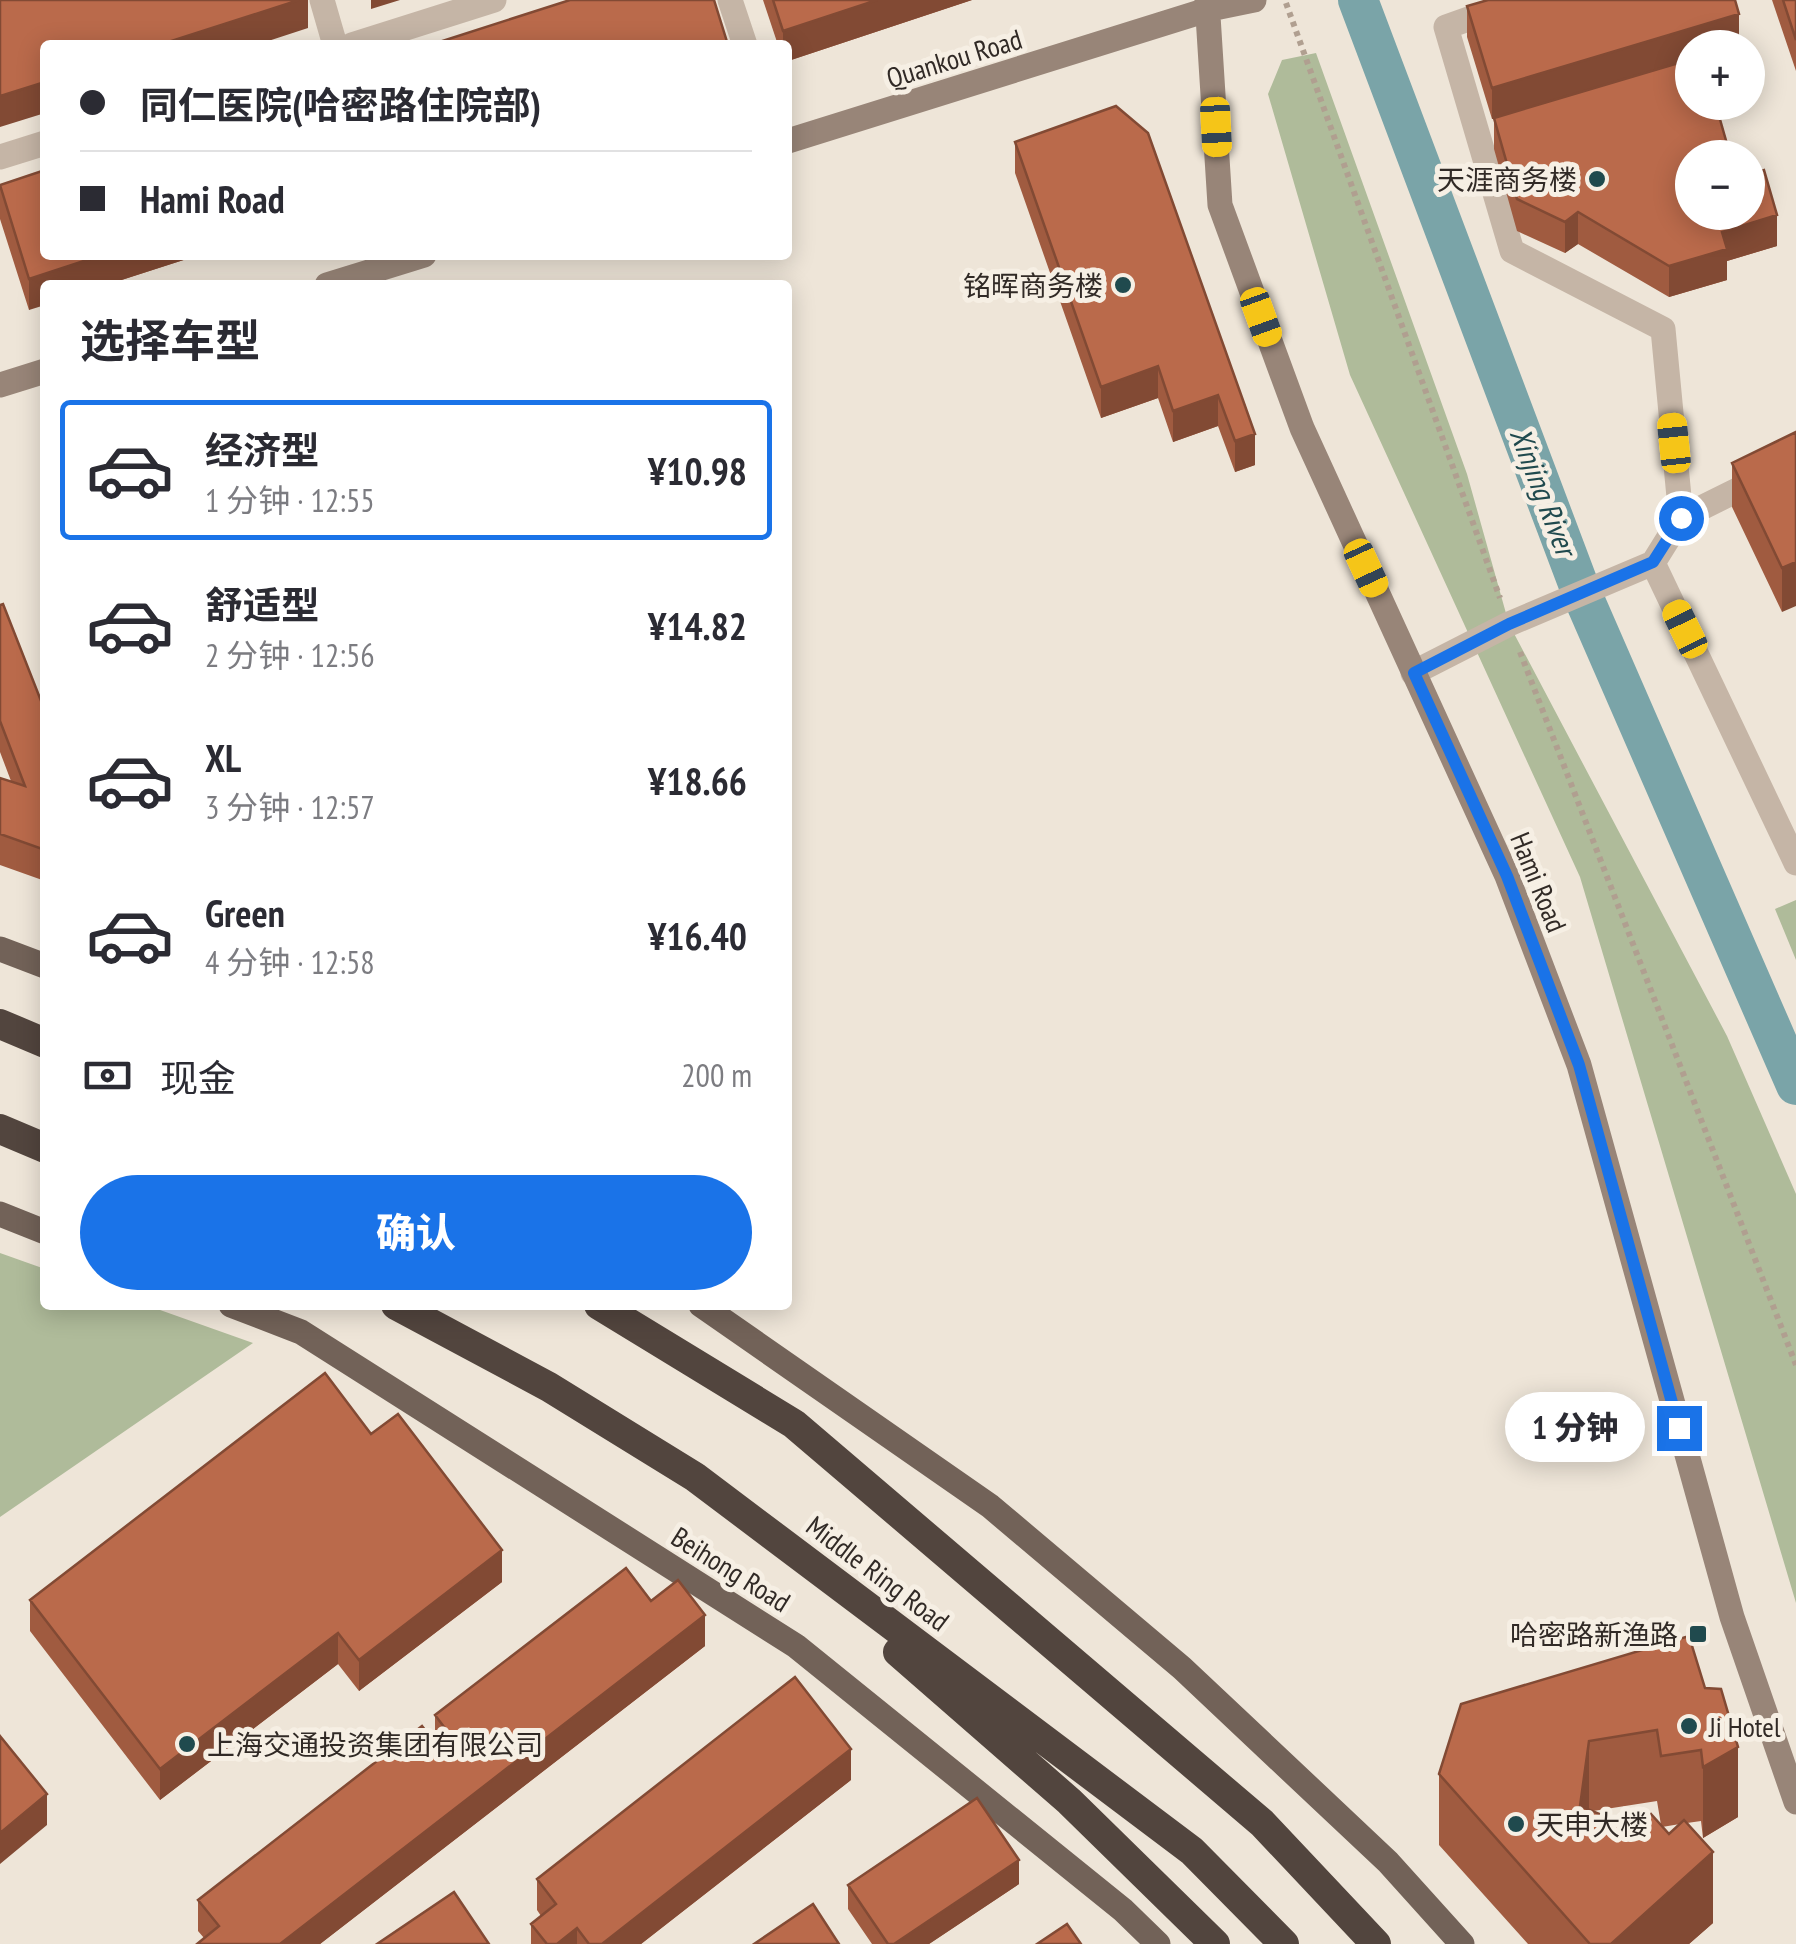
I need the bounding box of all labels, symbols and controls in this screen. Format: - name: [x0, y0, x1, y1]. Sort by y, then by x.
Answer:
- street label: Quankou Road: [882, 20, 1026, 96]
- map controls: [1675, 30, 1765, 230]
- button: +: [1675, 30, 1765, 120]
- text: 同仁医院(哈密路住院部): [140, 80, 541, 129]
- car: [1199, 96, 1233, 158]
- button: −: [1675, 140, 1765, 230]
- place label: 天涯商务楼: [1437, 161, 1577, 198]
- marker: 天涯商务楼: [1586, 168, 1608, 190]
- text: Hami Road: [140, 174, 285, 223]
- place label: 铭晖商务楼: [963, 267, 1103, 304]
- marker: 铭晖商务楼: [1112, 274, 1134, 296]
- car: [1237, 284, 1285, 350]
- text: 选择车型: [80, 311, 260, 369]
- car: [1656, 412, 1692, 474]
- water label: Xinjing River: [1502, 422, 1587, 564]
- icon: car: [85, 425, 175, 515]
- text: 经济型: [205, 425, 319, 474]
- text: ¥10.98: [648, 446, 747, 495]
- text: 1 分钟 · 12:55: [205, 479, 375, 521]
- route start: [1659, 496, 1704, 541]
- car: [1340, 534, 1392, 602]
- icon: car: [85, 580, 175, 670]
- text: 舒适型: [205, 580, 319, 629]
- car: [1658, 595, 1712, 663]
- text: ¥14.82: [648, 601, 747, 650]
- text: 2 分钟 · 12:56: [205, 634, 375, 676]
- text: XL: [205, 733, 241, 782]
- icon: car: [85, 735, 175, 825]
- text: ¥18.66: [648, 756, 747, 805]
- text: 3 分钟 · 12:57: [205, 786, 375, 828]
- street label: Hami Road: [1502, 827, 1576, 937]
- text: Green: [205, 888, 285, 937]
- icon: car: [85, 890, 175, 980]
- text: ¥16.40: [648, 911, 747, 960]
- text: 4 分钟 · 12:58: [205, 941, 375, 983]
- icon: cash: [80, 1048, 135, 1103]
- text: 现金: [160, 1053, 236, 1102]
- text: 200 m: [681, 1054, 752, 1096]
- button: 确认: [80, 1175, 752, 1290]
- callout: 1 分钟: [1504, 1393, 1644, 1463]
- text: 1 分钟: [1532, 1406, 1618, 1448]
- route end: [1657, 1406, 1702, 1451]
- street label: Middle Ring Road: [799, 1507, 957, 1639]
- street label: Beihong Road: [665, 1518, 797, 1620]
- place label: 哈密路新渔路: [1510, 1616, 1678, 1653]
- marker: 哈密路新渔路: [1687, 1623, 1709, 1645]
- place label: Ji Hotel: [1708, 1708, 1781, 1745]
- marker: Ji Hotel: [1678, 1715, 1700, 1737]
- place label: 上海交通投资集团有限公司: [207, 1726, 543, 1763]
- marker: 上海交通投资集团有限公司: [176, 1733, 198, 1755]
- place label: 天申大楼: [1536, 1806, 1648, 1843]
- marker: 天申大楼: [1505, 1813, 1527, 1835]

